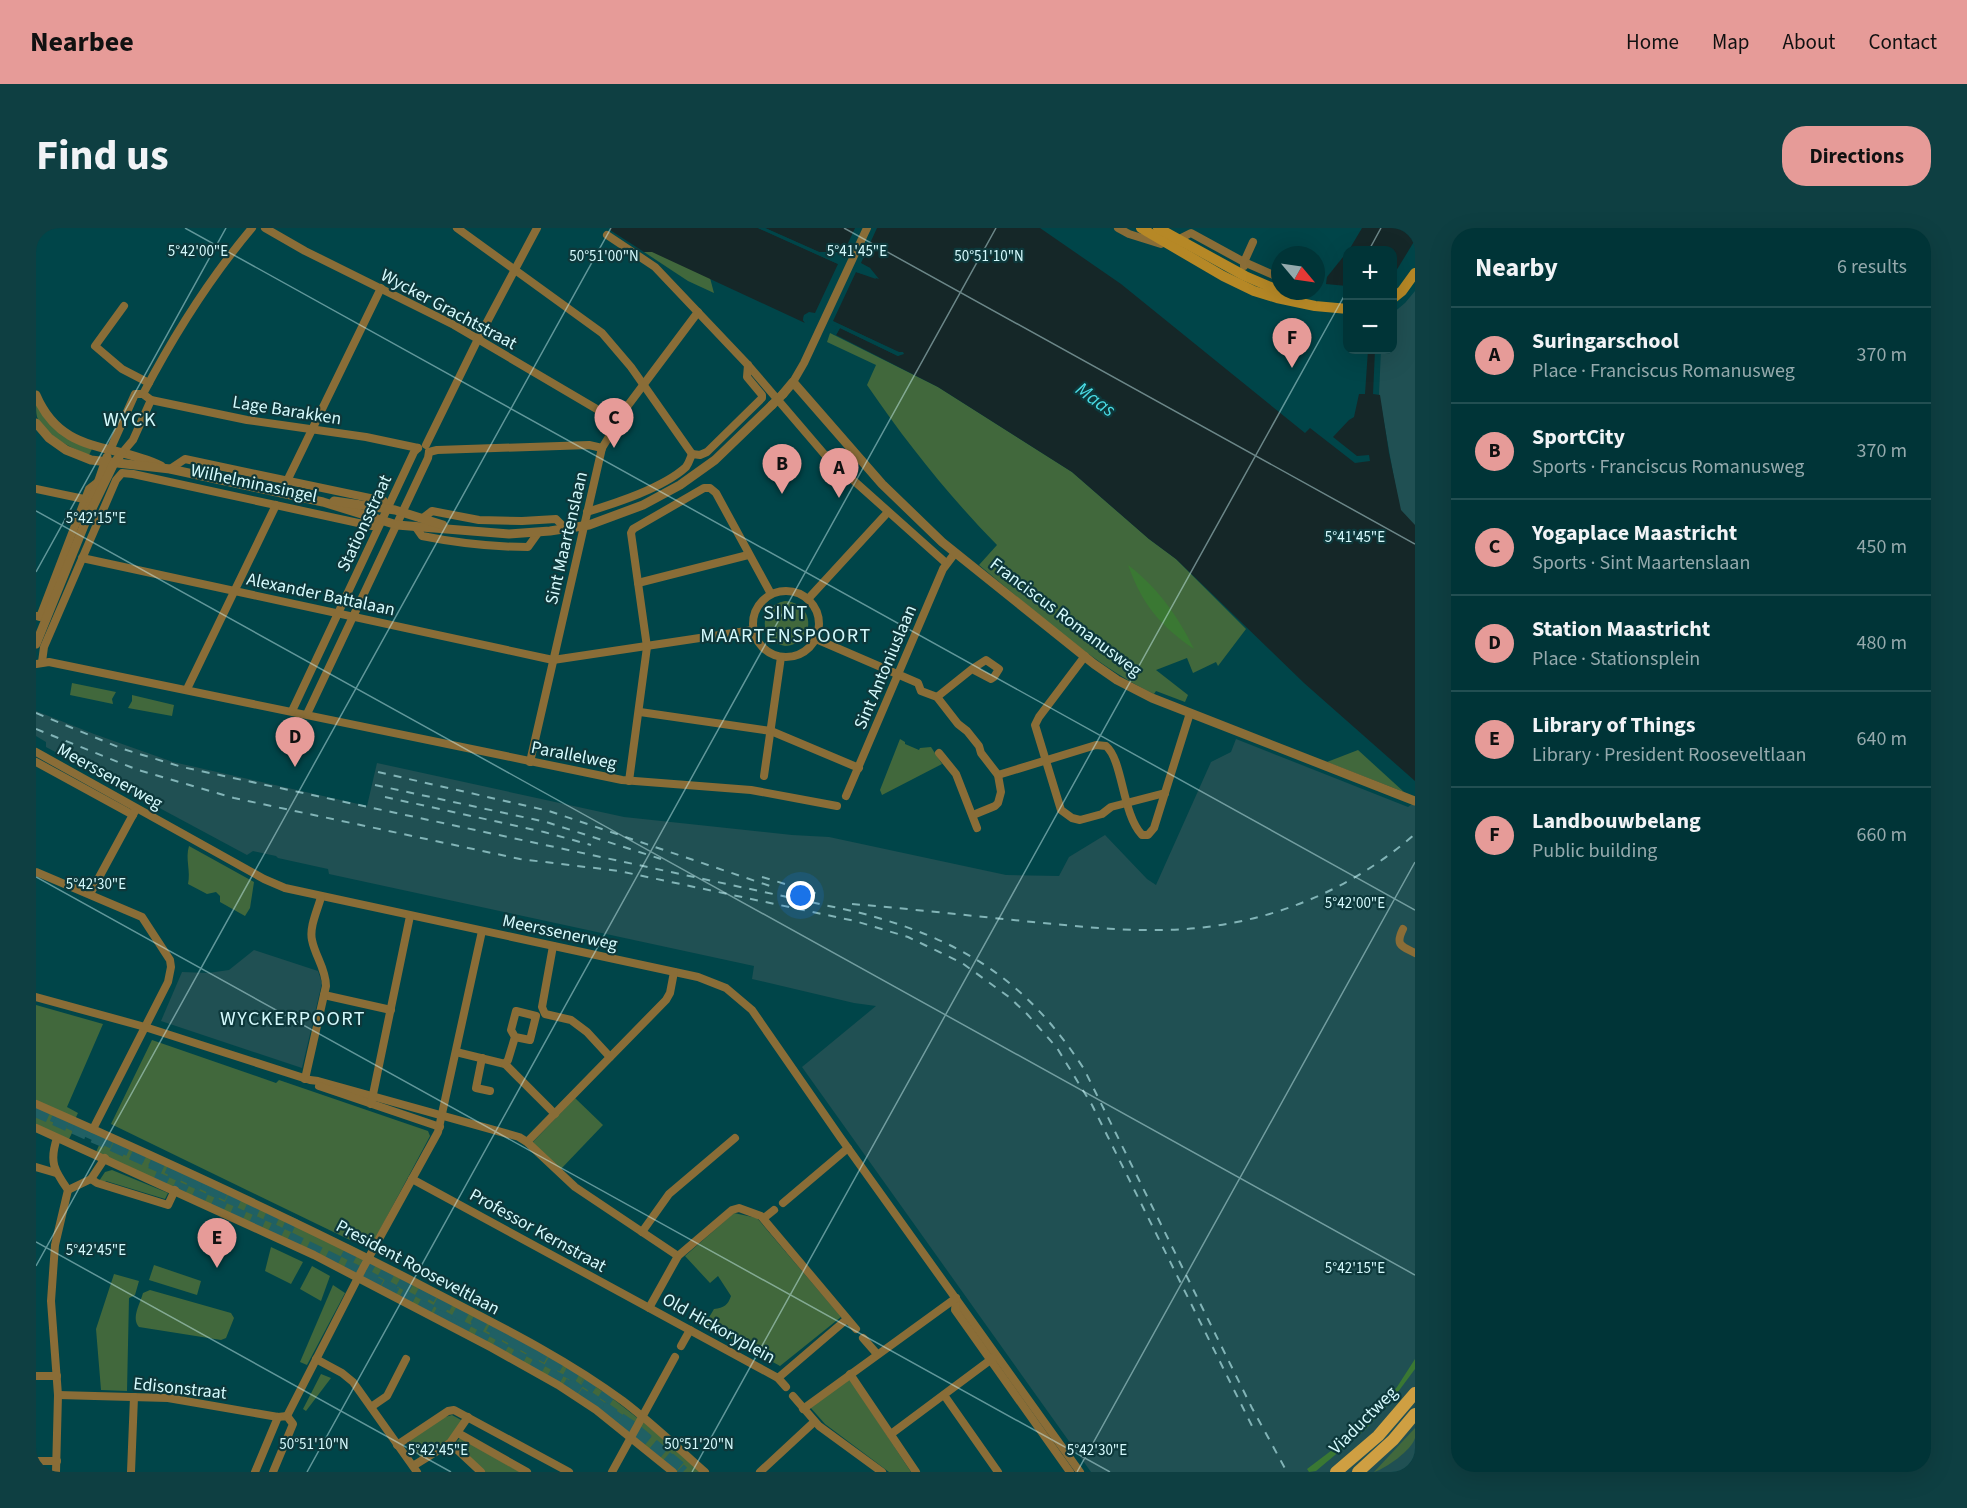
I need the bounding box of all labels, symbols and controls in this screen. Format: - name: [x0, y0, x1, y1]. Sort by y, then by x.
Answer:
- text: Nearbee: [30, 22, 134, 62]
- text: Home: [1626, 27, 1679, 57]
- text: Map: [1712, 27, 1750, 57]
- text: About: [1783, 27, 1835, 57]
- text: Contact: [1868, 27, 1937, 57]
- text: Find us: [36, 126, 169, 186]
- button: Directions: [1782, 126, 1931, 186]
- text: 5°42'00"E: [168, 241, 228, 262]
- text: 5°41'45"E: [827, 241, 887, 262]
- text: 50°51'00"N: [569, 246, 639, 267]
- text: 50°51'10"N: [954, 246, 1024, 267]
- north arrow: [1271, 246, 1325, 300]
- map controls: [1343, 246, 1397, 354]
- button: +: [1343, 246, 1397, 300]
- text: Nearby: [1475, 249, 1558, 286]
- text: 6 results: [1837, 253, 1907, 281]
- street label: Wycker Grachtstraat: [376, 263, 521, 356]
- button: −: [1343, 300, 1397, 354]
- pin: F: [1272, 318, 1312, 368]
- text: Suringarschool: [1532, 325, 1679, 357]
- text: A: [1489, 341, 1500, 369]
- text: 370 m: [1857, 341, 1907, 369]
- text: Place · Franciscus Romanusweg: [1532, 357, 1795, 385]
- water label: Maas: [1070, 376, 1121, 424]
- street label: Lage Barakken: [231, 390, 343, 431]
- pin: C: [594, 398, 634, 448]
- district label: WYCK: [103, 406, 157, 434]
- text: SportCity: [1532, 421, 1625, 453]
- text: B: [1488, 437, 1501, 465]
- text: 370 m: [1857, 437, 1907, 465]
- pin: B: [762, 444, 802, 494]
- pin: A: [820, 448, 858, 498]
- text: Sports · Franciscus Romanusweg: [1532, 453, 1804, 481]
- street label: Wilhelminasingel: [188, 458, 320, 509]
- street label: Sint Maartenslaan: [539, 469, 594, 607]
- street label: Stationsstraat: [331, 471, 398, 576]
- text: 5°42'15"E: [66, 508, 126, 529]
- text: Yogaplace Maastricht: [1532, 517, 1737, 549]
- text: 5°41'45"E: [1325, 527, 1385, 548]
- text: C: [1489, 533, 1500, 561]
- text: 450 m: [1857, 533, 1907, 561]
- text: Sports · Sint Maartenslaan: [1532, 549, 1750, 577]
- street label: Franciscus Romanusweg: [985, 552, 1147, 683]
- street label: Alexander Battalaan: [244, 567, 397, 622]
- district label: SINT MAARTENSPOORT: [700, 599, 872, 650]
- street label: Sint Antoniuslaan: [848, 601, 923, 733]
- text: Station Maastricht: [1532, 613, 1710, 645]
- text: D: [1488, 629, 1501, 657]
- text: 480 m: [1857, 629, 1907, 657]
- text: Place · Stationsplein: [1532, 645, 1700, 673]
- text: Library of Things: [1532, 709, 1696, 741]
- pin: D: [276, 718, 314, 767]
- text: E: [1489, 725, 1500, 753]
- text: 640 m: [1857, 725, 1907, 753]
- street label: Parallelweg: [529, 735, 619, 776]
- street label: Meerssenerweg: [52, 737, 167, 816]
- text: Library · President Rooseveltlaan: [1532, 741, 1806, 769]
- text: Landbouwbelang: [1532, 805, 1701, 837]
- text: F: [1489, 821, 1500, 849]
- text: 660 m: [1857, 821, 1907, 849]
- text: Public building: [1532, 837, 1657, 865]
- text: 5°42'30"E: [66, 874, 126, 895]
- your location: [786, 881, 815, 910]
- text: 5°42'00"E: [1325, 893, 1385, 914]
- street label: Meerssenerweg: [500, 908, 620, 957]
- district label: WYCKERPOORT: [220, 1005, 366, 1033]
- street label: Professor Kernstraat: [465, 1182, 611, 1278]
- street label: President Rooseveltlaan: [331, 1214, 504, 1321]
- pin: E: [198, 1218, 237, 1268]
- text: 5°42'45"E: [66, 1240, 126, 1261]
- text: 5°42'15"E: [1325, 1258, 1385, 1279]
- street label: Old Hickoryplein: [658, 1287, 780, 1370]
- street label: Edisonstraat: [132, 1371, 228, 1406]
- street label: Viaductweg: [1324, 1381, 1403, 1460]
- text: 50°51'10"N: [279, 1434, 349, 1455]
- text: 50°51'20"N: [664, 1434, 734, 1455]
- text: 5°42'45"E: [408, 1440, 468, 1461]
- text: 5°42'30"E: [1067, 1440, 1127, 1461]

